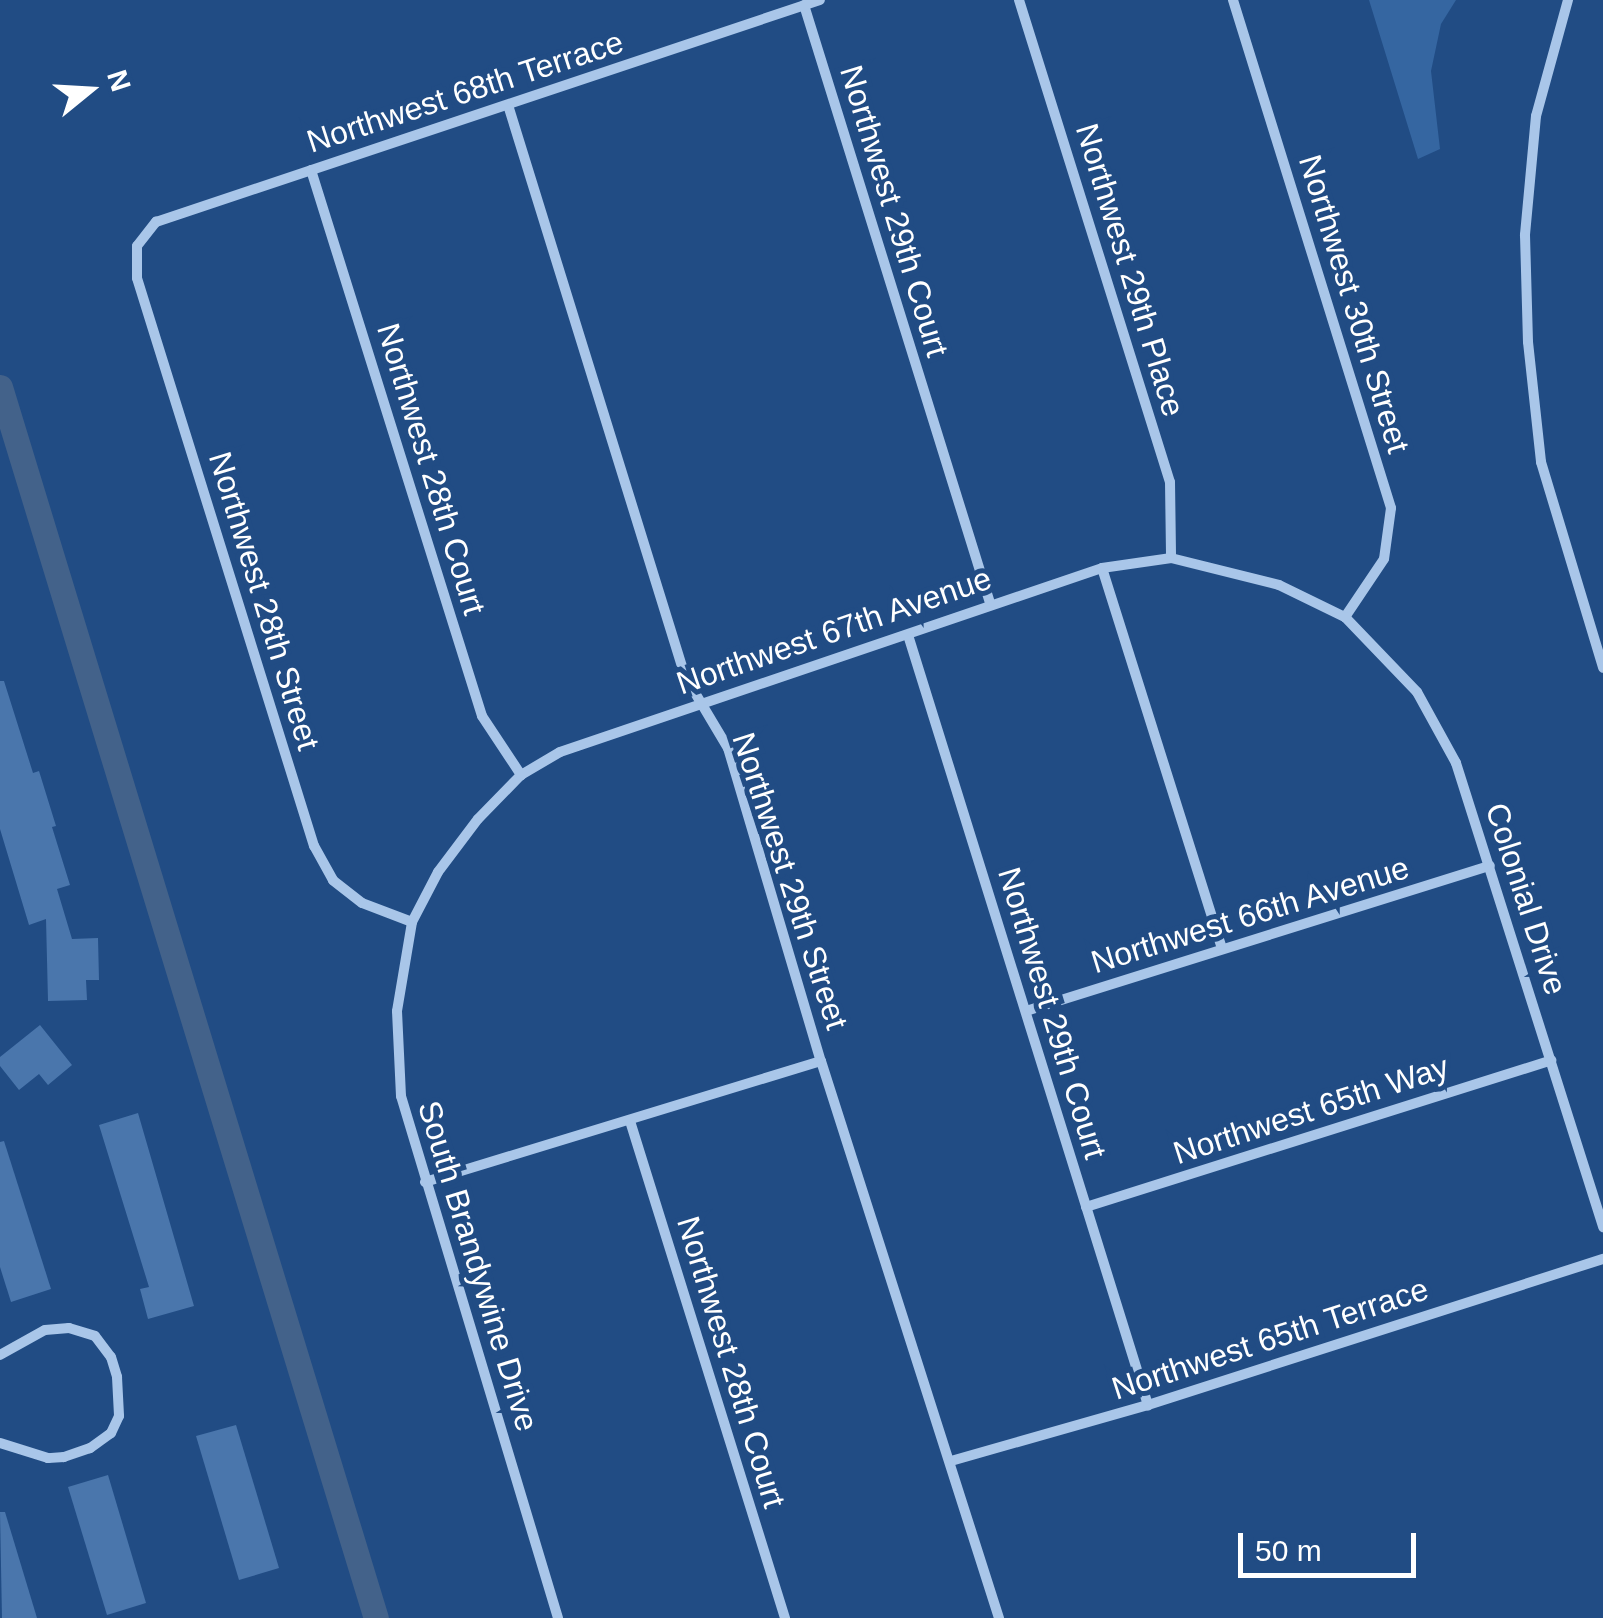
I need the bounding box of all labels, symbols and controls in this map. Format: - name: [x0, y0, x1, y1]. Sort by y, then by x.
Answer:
- street label: Northwest 68th Terrace: [302, 23, 628, 161]
- north arrow: [40, 40, 140, 140]
- street label: Northwest 29th Court: [831, 61, 957, 361]
- text: N: [101, 66, 137, 95]
- street label: Northwest 29th Place: [1067, 119, 1193, 421]
- street label: Northwest 30th Street: [1290, 150, 1418, 458]
- street label: Northwest 28th Court: [368, 319, 494, 619]
- street label: Northwest 28th Street: [200, 447, 328, 755]
- street label: Northwest 67th Avenue: [671, 559, 997, 703]
- street label: Northwest 29th Street: [724, 728, 856, 1034]
- street label: Colonial Drive: [1477, 798, 1575, 1000]
- street label: Northwest 66th Avenue: [1086, 848, 1414, 982]
- street label: Northwest 29th Court: [989, 863, 1115, 1163]
- street label: Northwest 65th Way: [1169, 1047, 1453, 1173]
- street label: South Brandywine Drive: [409, 1096, 547, 1436]
- street label: Northwest 28th Court: [668, 1212, 794, 1512]
- street label: Northwest 65th Terrace: [1107, 1270, 1433, 1408]
- scale bar: [1243, 1513, 1420, 1575]
- text: 50 m: [1255, 1534, 1322, 1567]

